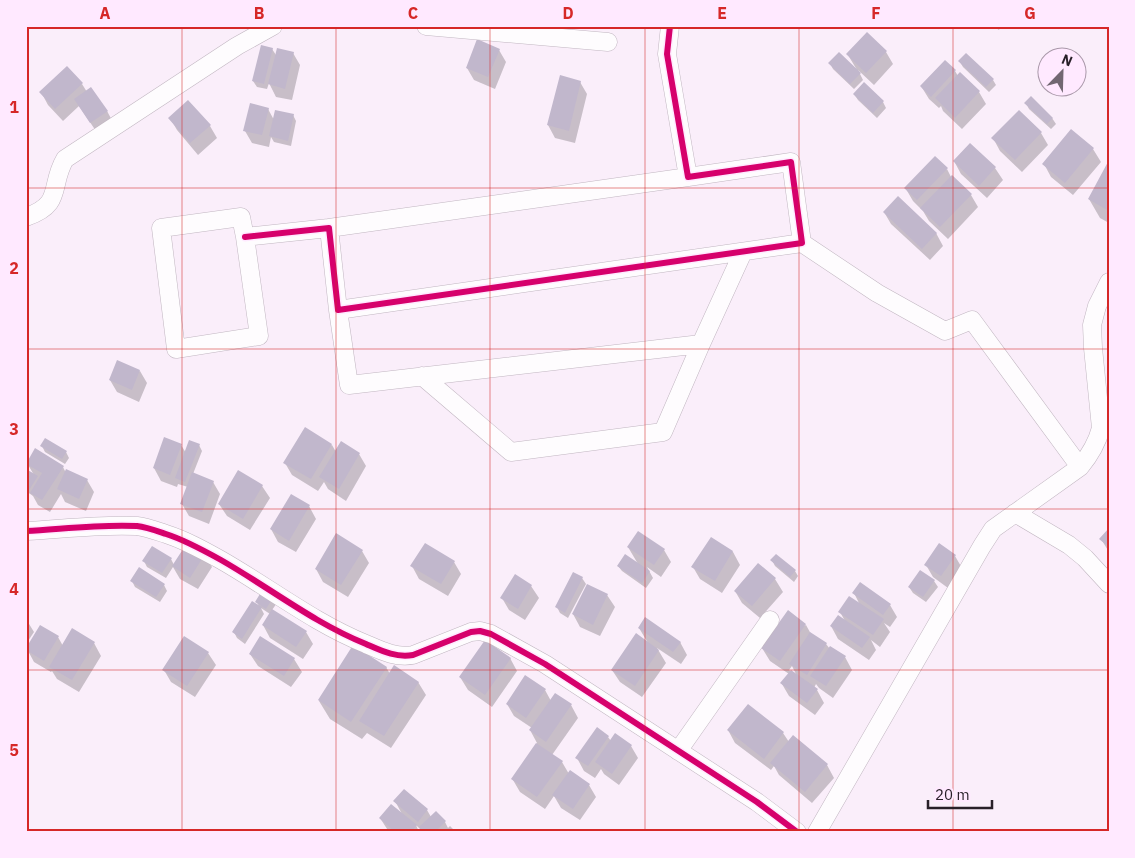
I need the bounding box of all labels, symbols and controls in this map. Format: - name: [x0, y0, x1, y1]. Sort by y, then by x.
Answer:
- text: A: [100, 3, 111, 23]
- text: B: [254, 3, 265, 23]
- text: C: [408, 3, 418, 23]
- text: D: [562, 3, 574, 23]
- text: E: [717, 3, 727, 23]
- text: F: [871, 3, 881, 23]
- text: G: [1024, 3, 1036, 23]
- north arrow: [1038, 48, 1088, 98]
- text: N: [1059, 50, 1075, 70]
- text: 1: [9, 97, 19, 117]
- text: 2: [9, 258, 19, 278]
- text: 3: [9, 419, 19, 439]
- text: 4: [9, 579, 19, 599]
- text: 5: [9, 740, 19, 760]
- scale bar: [928, 778, 991, 810]
- text: 20 m: [935, 785, 970, 804]

